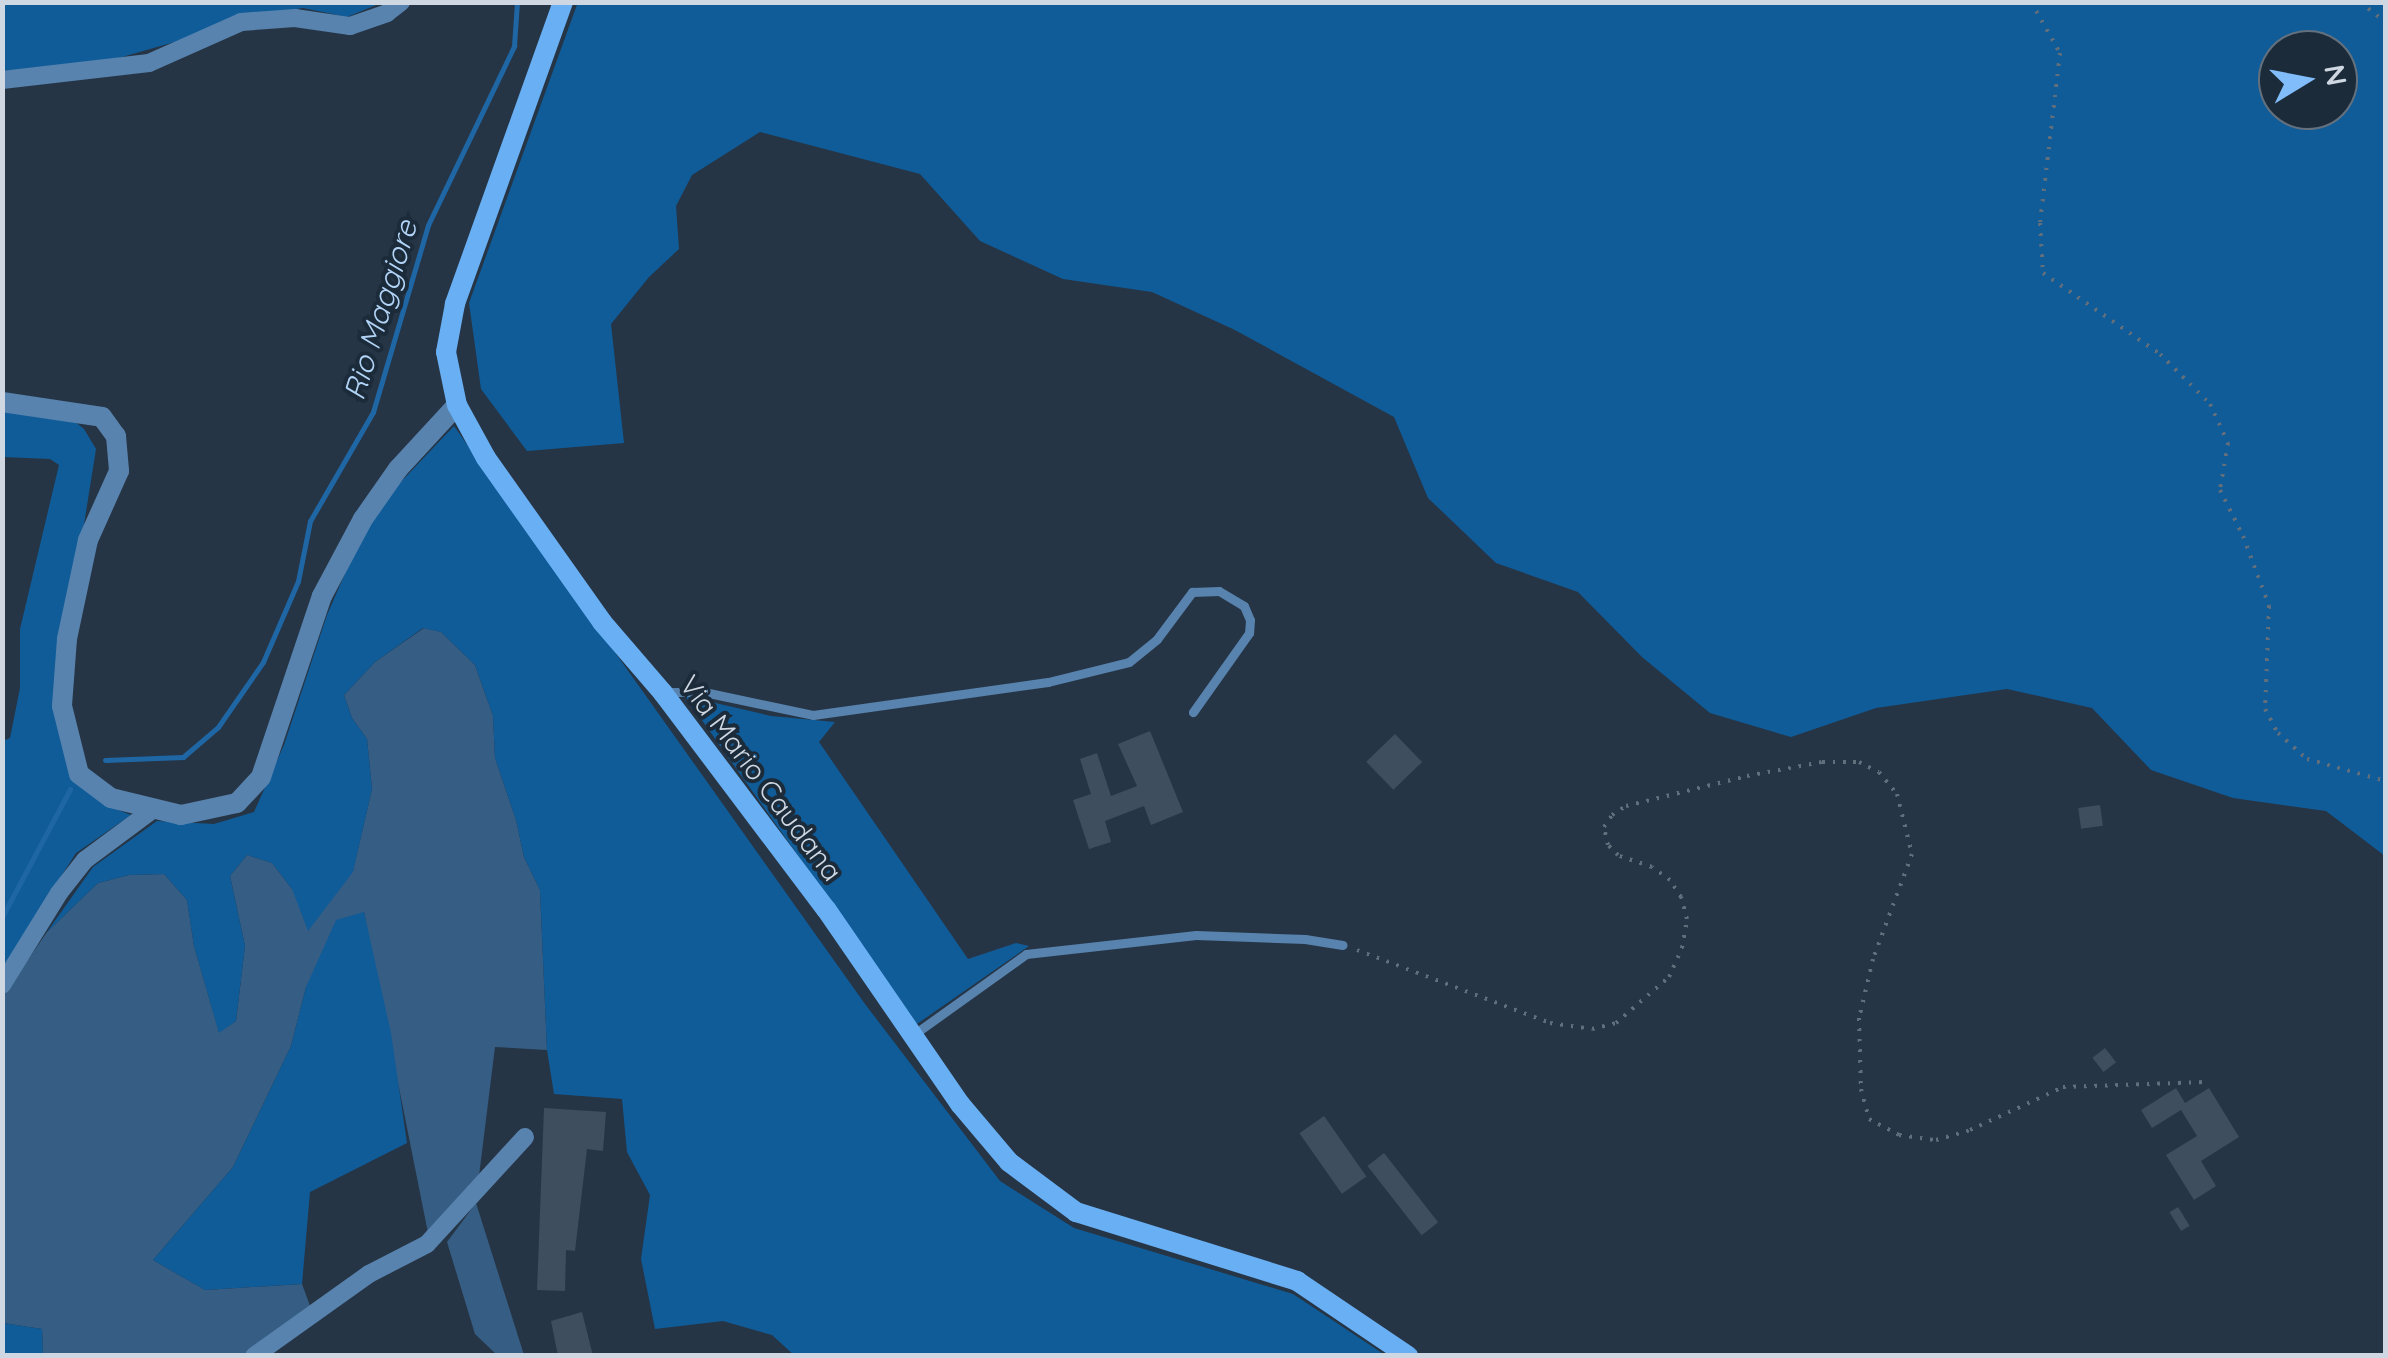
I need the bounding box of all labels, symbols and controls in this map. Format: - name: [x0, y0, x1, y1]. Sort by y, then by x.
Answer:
- north arrow: [2258, 30, 2358, 130]
- text: N: [2317, 62, 2355, 88]
- water label: Rio Maggiore: [336, 216, 424, 404]
- street label: Via Mario Caudana: [673, 669, 849, 887]

